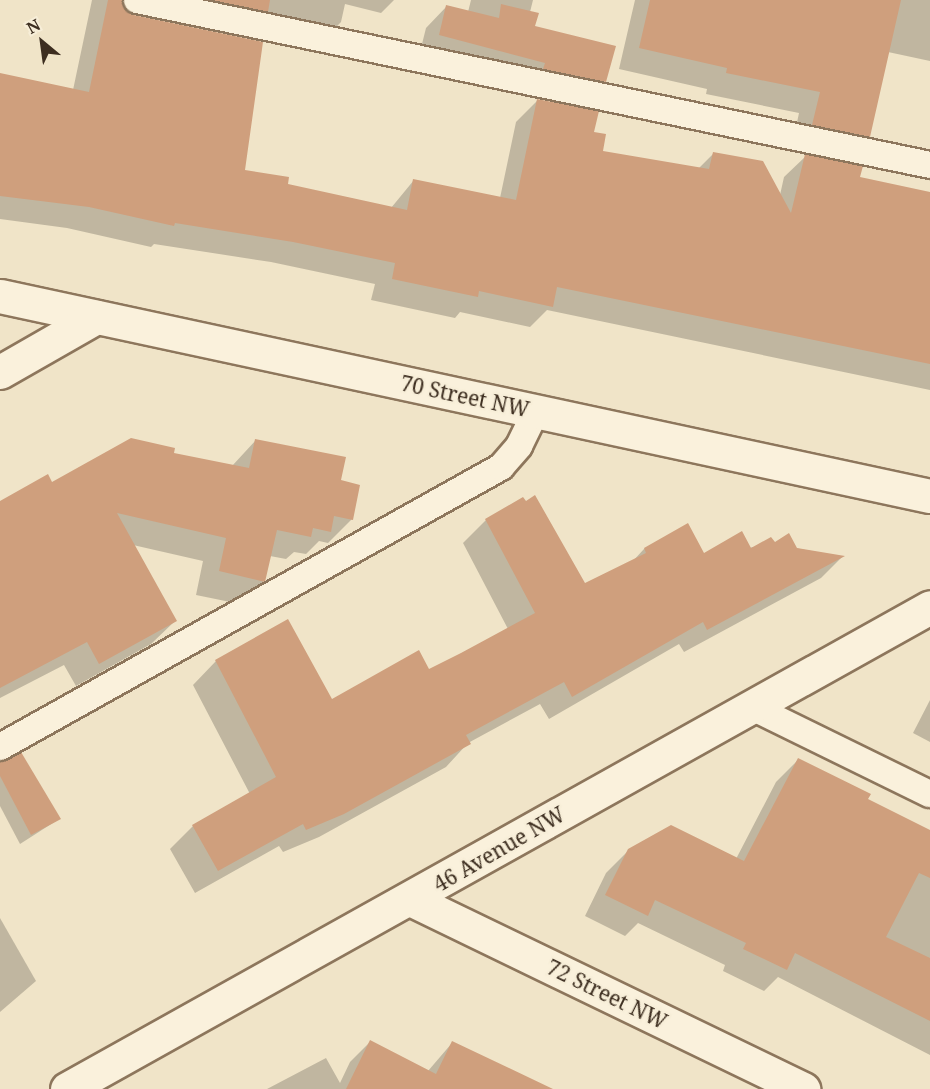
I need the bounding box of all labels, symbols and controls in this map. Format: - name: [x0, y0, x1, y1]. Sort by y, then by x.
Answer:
- north arrow: [12, 12, 72, 72]
- text: N: [22, 14, 44, 39]
- street label: 70 Street NW: [398, 370, 532, 422]
- street label: 46 Avenue NW: [429, 801, 569, 897]
- street label: 72 Street NW: [543, 954, 671, 1034]

